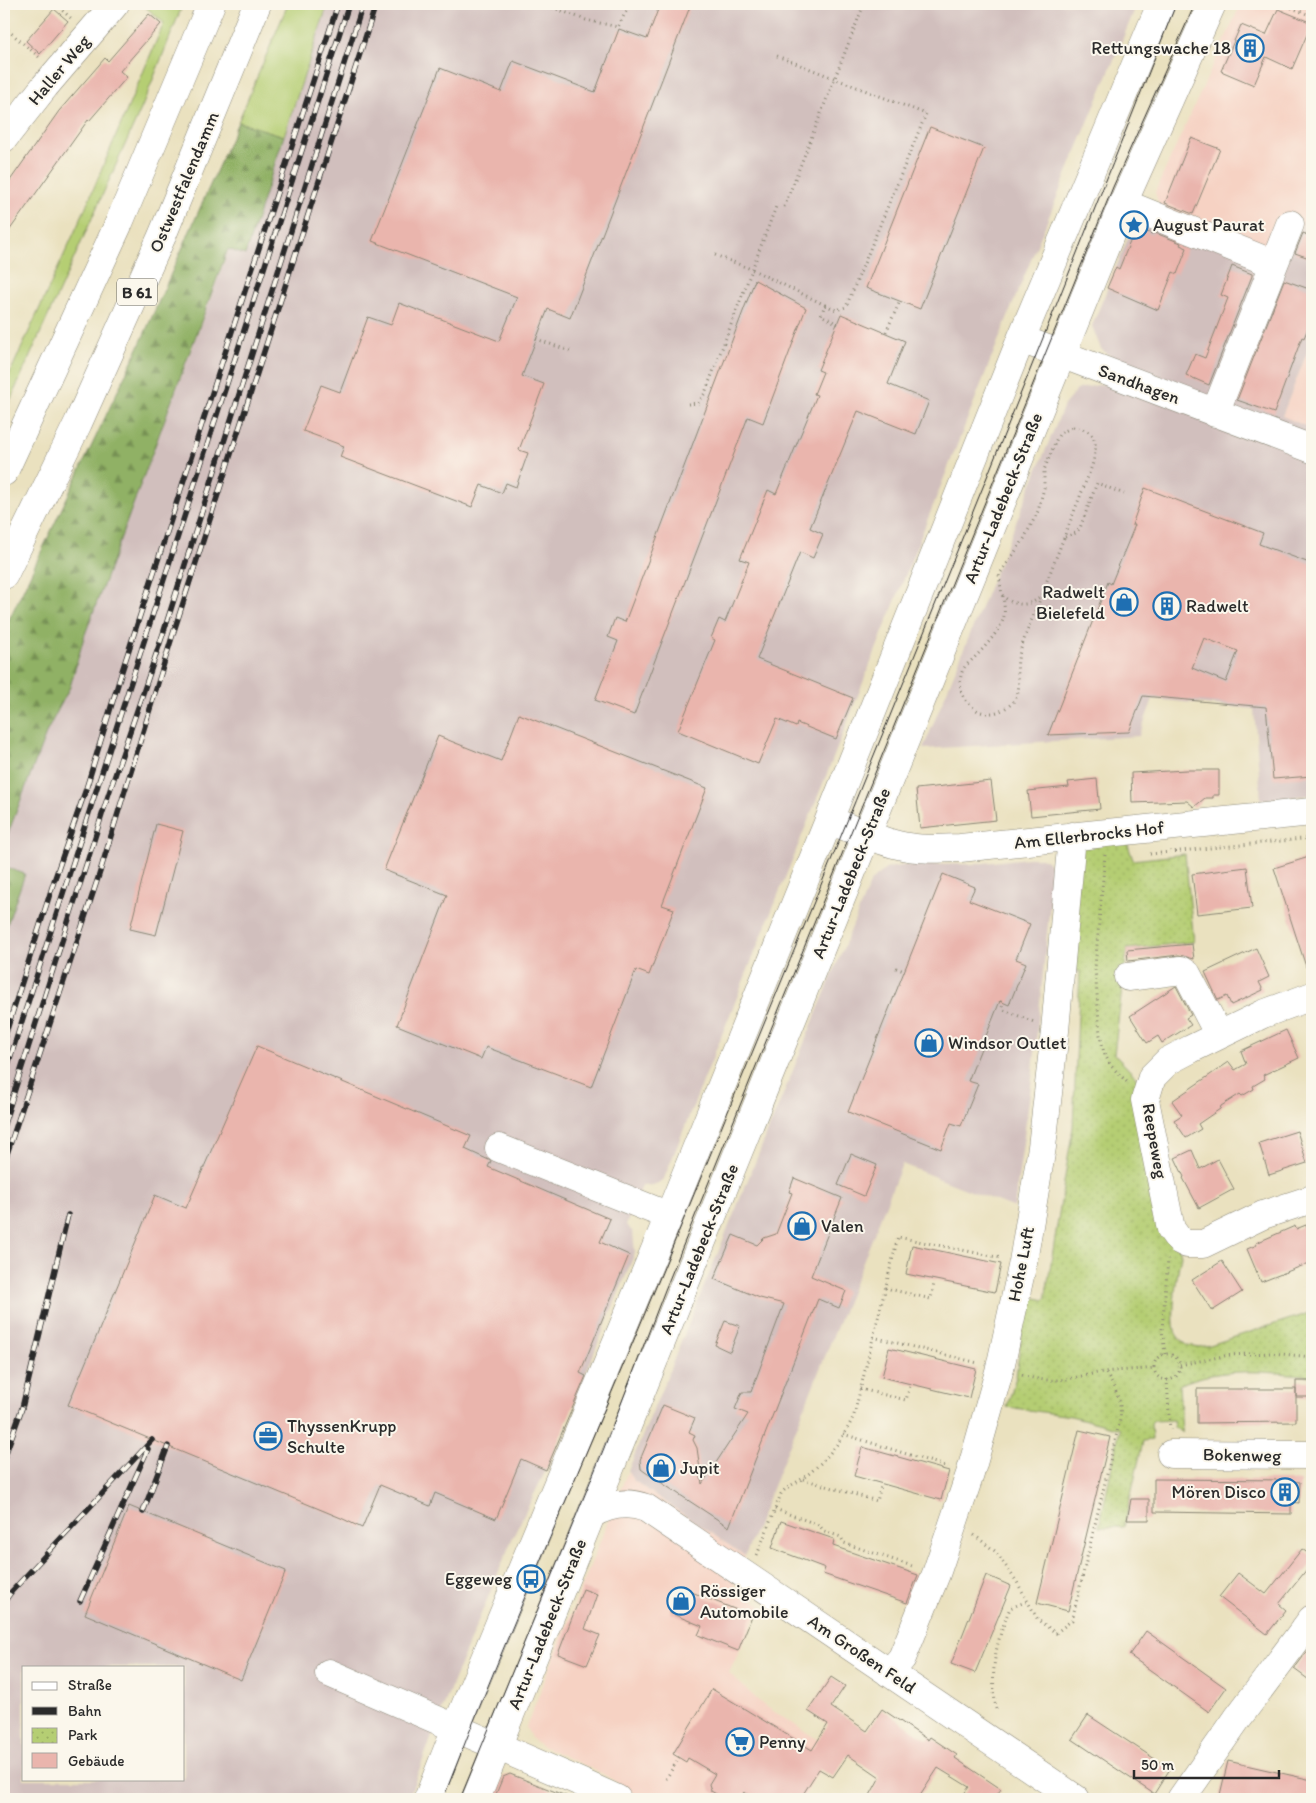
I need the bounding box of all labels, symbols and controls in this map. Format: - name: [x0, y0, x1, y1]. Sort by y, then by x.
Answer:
- street label: Haller Weg: [23, 30, 95, 110]
- building icon: Rettungswache 18: [1235, 33, 1265, 63]
- place label: Rettungswache 18: [1091, 37, 1231, 59]
- street label: Ostwestfalendamm: [144, 108, 224, 256]
- place icon: August Paurat: [1119, 210, 1149, 240]
- place label: August Paurat: [1153, 214, 1265, 236]
- road number: B 61: [117, 278, 157, 306]
- street label: Sandhagen: [1095, 359, 1183, 409]
- street label: Artur-Ladebeck-Straße: [959, 409, 1047, 587]
- place label: Radwelt Bielefeld: [1036, 581, 1105, 624]
- shop icon: Radwelt Bielefeld: [1109, 587, 1139, 617]
- building icon: Radwelt: [1152, 591, 1182, 621]
- place label: Radwelt: [1186, 595, 1249, 617]
- street label: Artur-Ladebeck-Straße: [807, 784, 895, 962]
- street label: Am Ellerbrocks Hof: [1013, 816, 1165, 854]
- shop icon: Windsor Outlet: [914, 1028, 944, 1058]
- place label: Windsor Outlet: [948, 1032, 1067, 1054]
- street label: Reepeweg: [1138, 1102, 1173, 1181]
- street label: Artur-Ladebeck-Straße: [655, 1160, 743, 1338]
- shop icon: Valen: [787, 1211, 817, 1241]
- place label: Valen: [821, 1215, 864, 1237]
- street label: Hohe Luft: [1003, 1224, 1039, 1304]
- place label: ThyssenKrupp Schulte: [287, 1415, 397, 1458]
- office icon: ThyssenKrupp Schulte: [253, 1421, 283, 1451]
- street label: Bokenweg: [1203, 1443, 1282, 1467]
- shop icon: Jupit: [646, 1453, 676, 1483]
- place label: Jupit: [680, 1457, 720, 1479]
- building icon: Mören Disco: [1270, 1477, 1300, 1507]
- place label: Mören Disco: [1172, 1481, 1266, 1503]
- street label: Artur-Ladebeck-Straße: [503, 1535, 591, 1713]
- bus stop icon: Eggeweg: [516, 1564, 546, 1594]
- place label: Eggeweg: [445, 1568, 513, 1590]
- place label: Rössiger Automobile: [700, 1580, 789, 1623]
- shop icon: Rössiger Automobile: [666, 1586, 696, 1616]
- street label: Am Großen Feld: [804, 1610, 921, 1698]
- legend: [22, 1666, 185, 1780]
- text: Straße: [68, 1676, 112, 1694]
- text: Bahn: [68, 1702, 102, 1720]
- text: Park: [68, 1726, 98, 1744]
- supermarket icon: Penny: [725, 1727, 755, 1757]
- place label: Penny: [759, 1731, 806, 1753]
- scale bar: [1134, 1748, 1278, 1780]
- text: Gebäude: [68, 1752, 125, 1770]
- text: 50 m: [1141, 1756, 1174, 1774]

